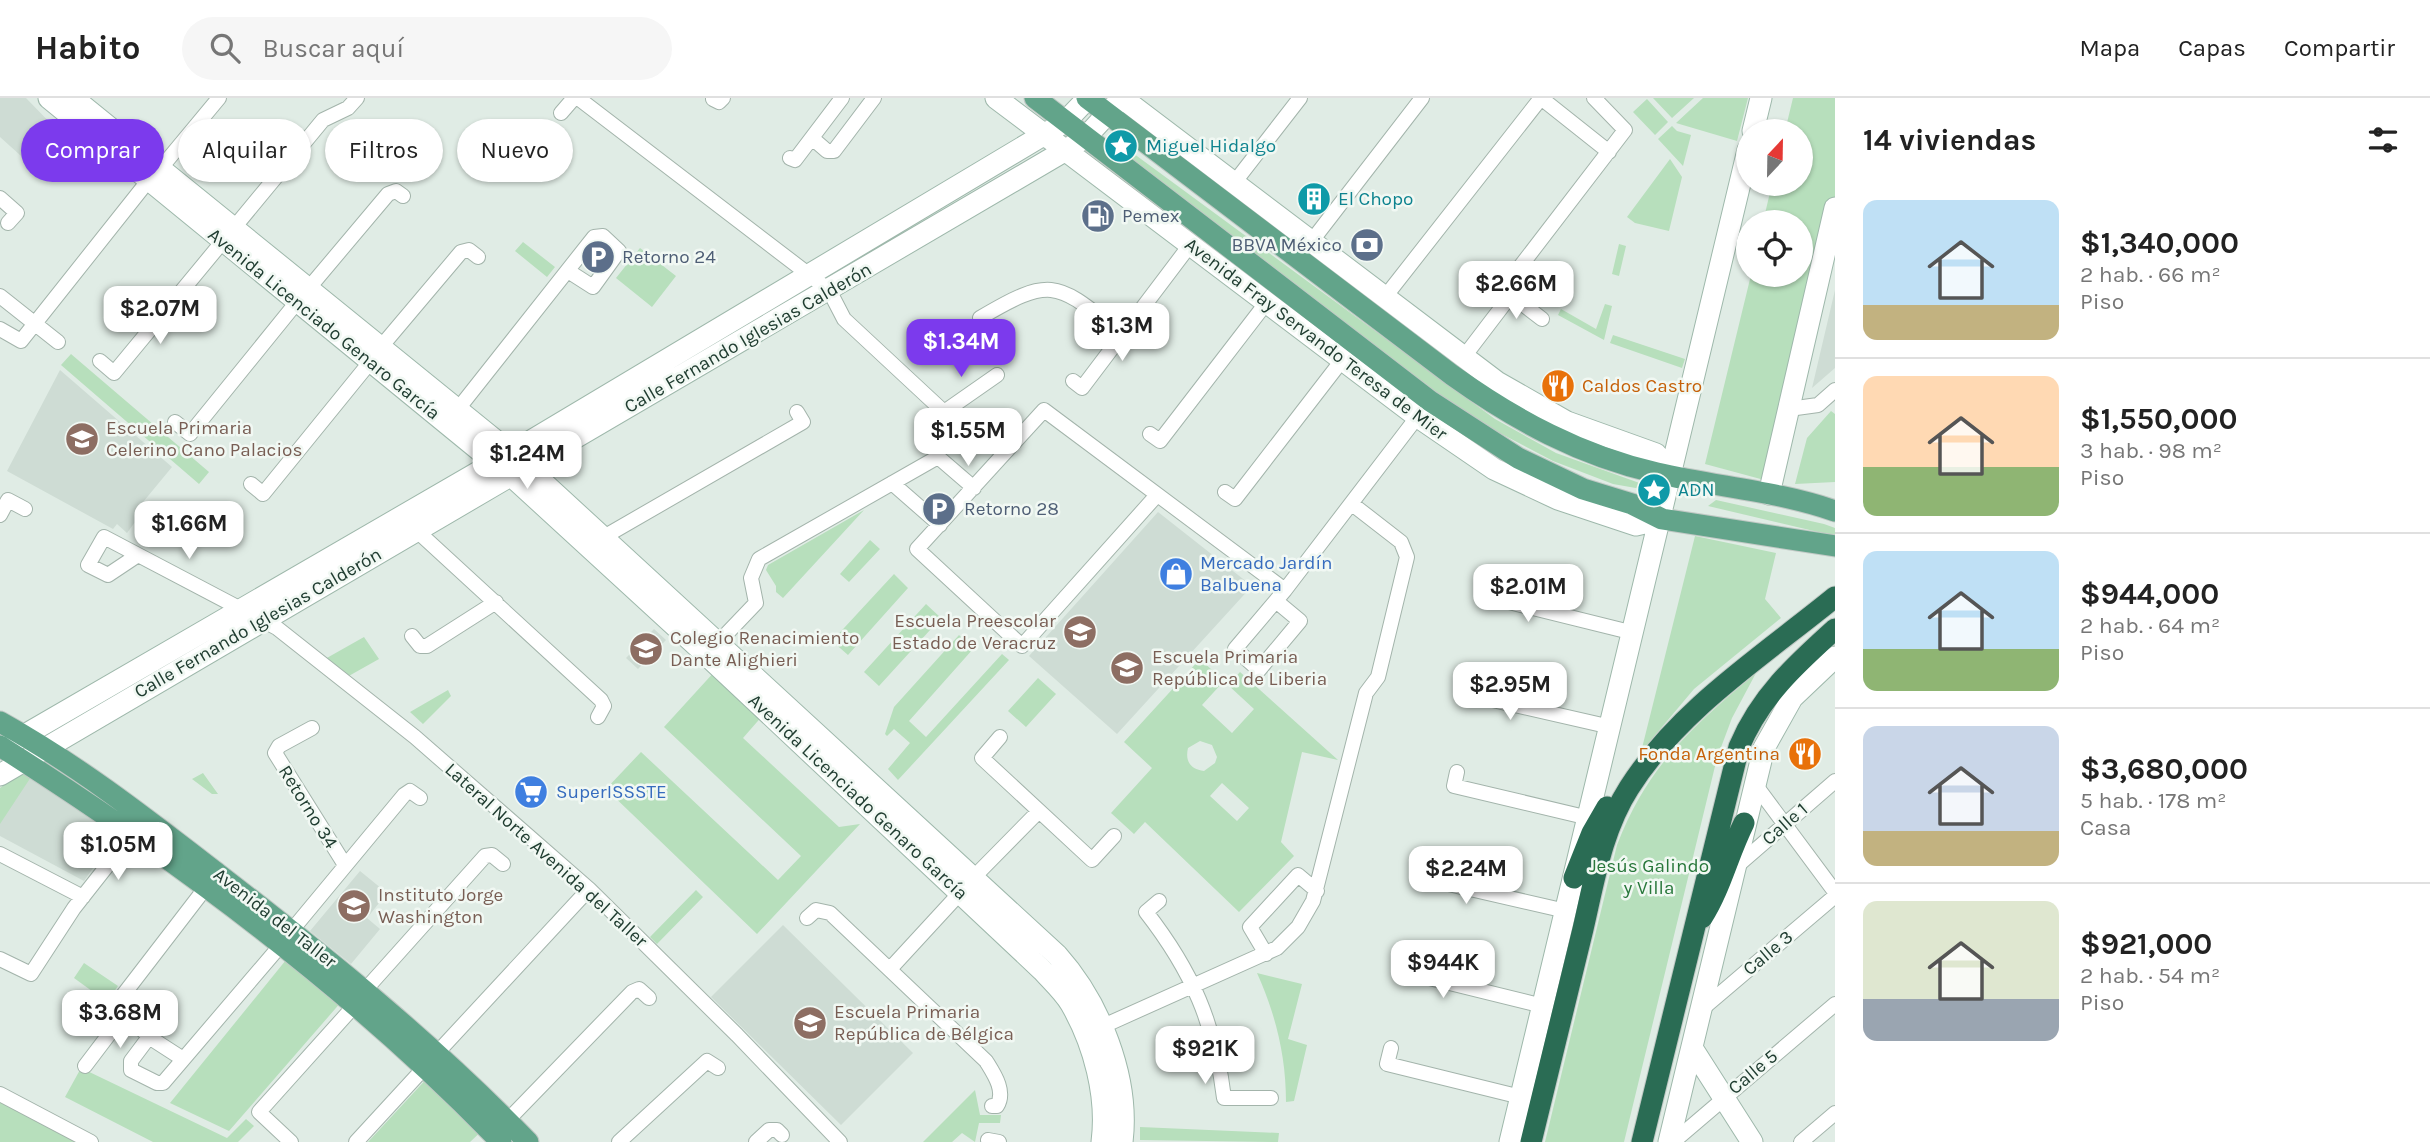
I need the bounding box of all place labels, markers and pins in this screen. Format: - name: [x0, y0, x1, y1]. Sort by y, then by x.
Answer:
- place icon: Miguel Hidalgo: [1102, 127, 1140, 165]
- place label: Miguel Hidalgo: [1146, 135, 1276, 157]
- building icon: El Chopo: [1295, 180, 1333, 218]
- place label: El Chopo: [1338, 188, 1414, 210]
- fuel station icon: Pemex: [1079, 197, 1117, 235]
- place label: Pemex: [1122, 205, 1180, 227]
- bank icon: BBVA México: [1348, 226, 1386, 264]
- place label: BBVA México: [1231, 234, 1342, 256]
- parking icon: Retorno 24: [579, 238, 617, 276]
- place label: Retorno 24: [622, 246, 716, 268]
- pin: $2.66M: [1459, 262, 1573, 321]
- pin: $2.07M: [103, 286, 217, 346]
- pin: $1.3M: [1073, 303, 1171, 363]
- pin: $1.34M: [904, 320, 1018, 379]
- restaurant icon: Caldos Castro: [1539, 367, 1577, 405]
- place label: Caldos Castro: [1582, 375, 1702, 397]
- pin: $1.55M: [911, 408, 1025, 468]
- place label: Escuela Primaria Celerino Cano Palacios: [106, 417, 302, 461]
- school or university icon: Escuela Primaria Celerino Cano Palacios: [63, 420, 101, 458]
- pin: $1.24M: [470, 432, 584, 491]
- place icon: ADN: [1635, 471, 1673, 509]
- place label: ADN: [1678, 479, 1714, 501]
- parking icon: Retorno 28: [920, 490, 958, 528]
- place label: Retorno 28: [964, 498, 1059, 520]
- pin: $1.66M: [132, 502, 246, 561]
- place label: Mercado Jardín Balbuena: [1200, 552, 1333, 596]
- shop icon: Mercado Jardín Balbuena: [1157, 555, 1195, 593]
- pin: $2.01M: [1471, 564, 1585, 624]
- place label: Escuela Preescolar Estado de Veracruz: [892, 610, 1056, 654]
- school or university icon: Escuela Preescolar Estado de Veracruz: [1061, 613, 1099, 651]
- place label: Colegio Renacimiento Dante Alighieri: [670, 627, 859, 671]
- school or university icon: Colegio Renacimiento Dante Alighieri: [627, 630, 665, 668]
- place label: Escuela Primaria República de Liberia: [1152, 646, 1327, 690]
- school or university icon: Escuela Primaria República de Liberia: [1108, 649, 1146, 687]
- pin: $2.95M: [1453, 662, 1567, 722]
- restaurant icon: Fonda Argentina: [1786, 735, 1824, 773]
- place label: Fonda Argentina: [1638, 743, 1780, 765]
- supermarket icon: SuperISSSTE: [512, 773, 550, 811]
- place label: SuperISSSTE: [556, 781, 667, 803]
- pin: $1.05M: [61, 822, 175, 882]
- pin: $2.24M: [1409, 846, 1523, 906]
- place label: Instituto Jorge Washington: [378, 884, 503, 928]
- school or university icon: Instituto Jorge Washington: [335, 887, 373, 925]
- pin: $944K: [1394, 940, 1492, 1000]
- pin: $3.68M: [63, 990, 177, 1050]
- place label: Escuela Primaria República de Bélgica: [834, 1001, 1014, 1045]
- school or university icon: Escuela Primaria República de Bélgica: [791, 1004, 829, 1042]
- pin: $921K: [1156, 1026, 1254, 1086]

